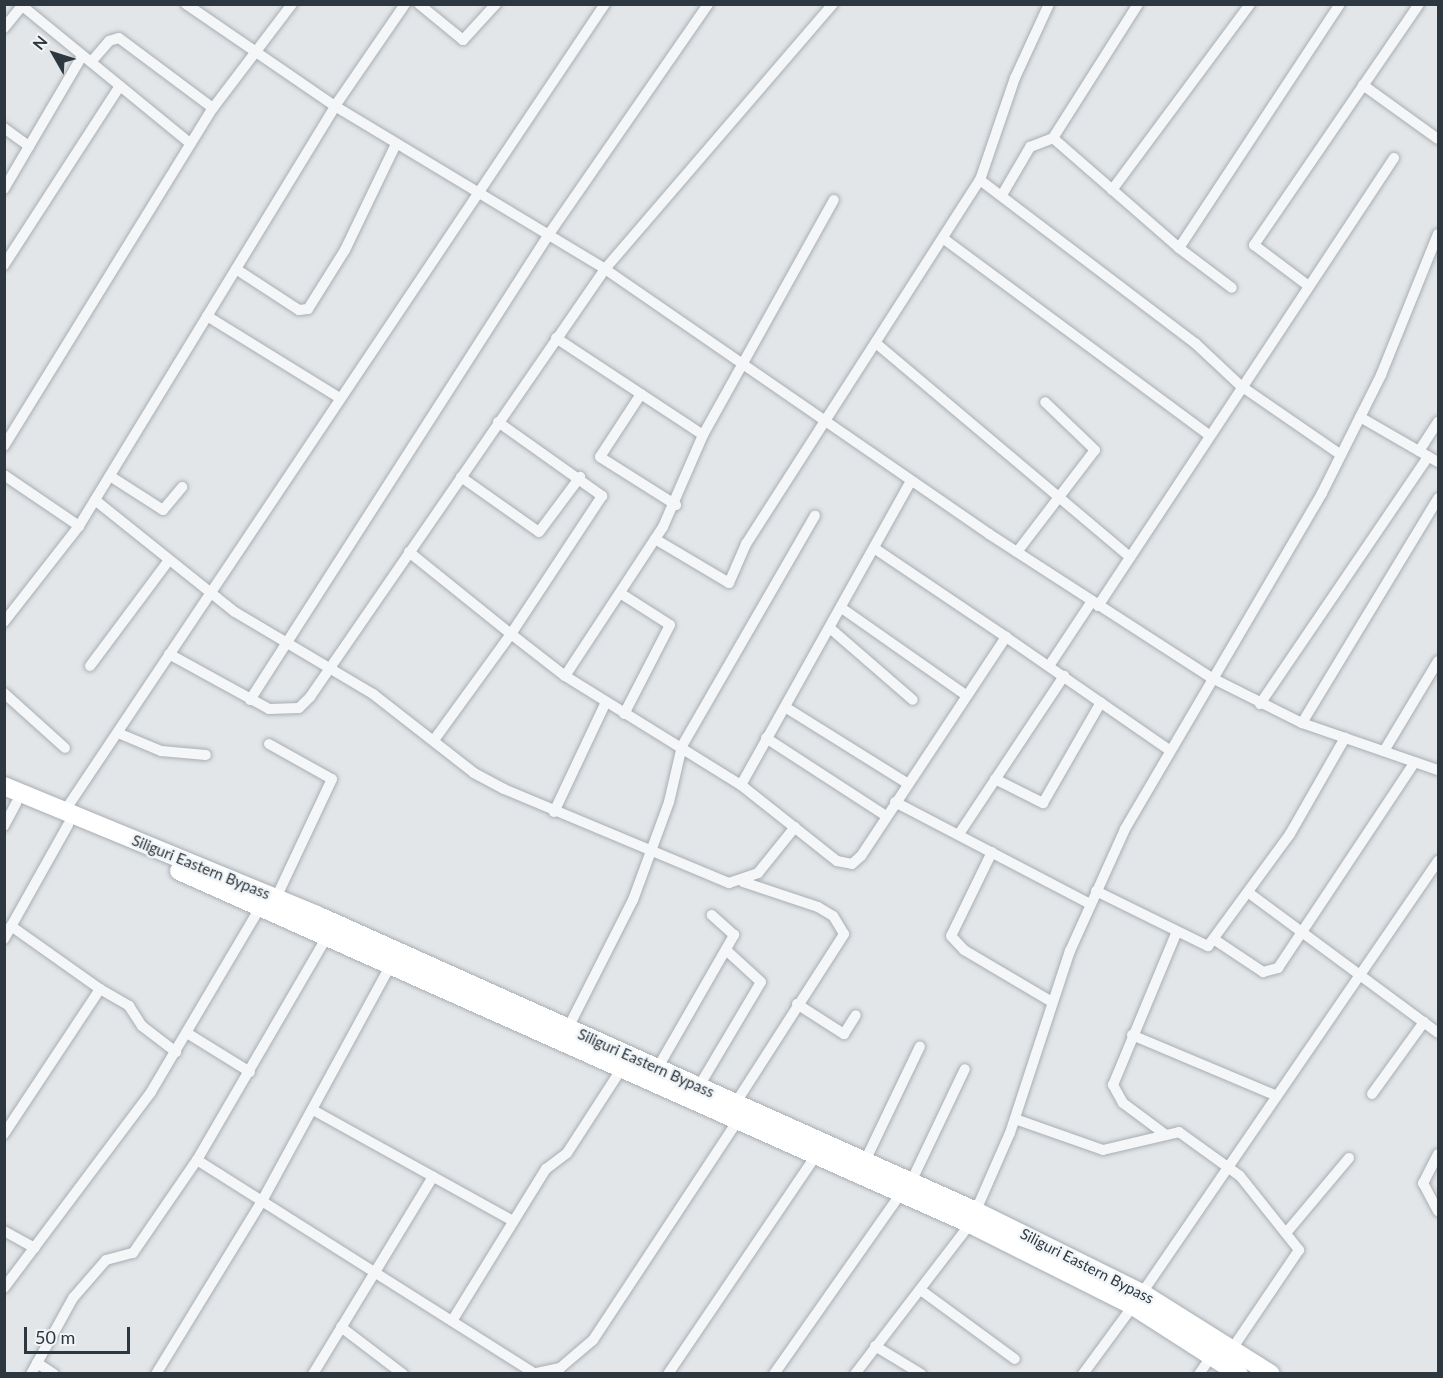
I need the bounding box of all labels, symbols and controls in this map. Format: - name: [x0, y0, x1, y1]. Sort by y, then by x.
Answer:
- north arrow: [24, 24, 84, 84]
- text: N: [28, 32, 51, 53]
- street label: Siliguri Eastern Bypass: [129, 831, 273, 903]
- street label: Siliguri Eastern Bypass: [575, 1025, 717, 1101]
- street label: Siliguri Eastern Bypass: [1017, 1225, 1157, 1307]
- scale bar: [27, 1315, 134, 1353]
- text: 50 m: [35, 1326, 75, 1348]

